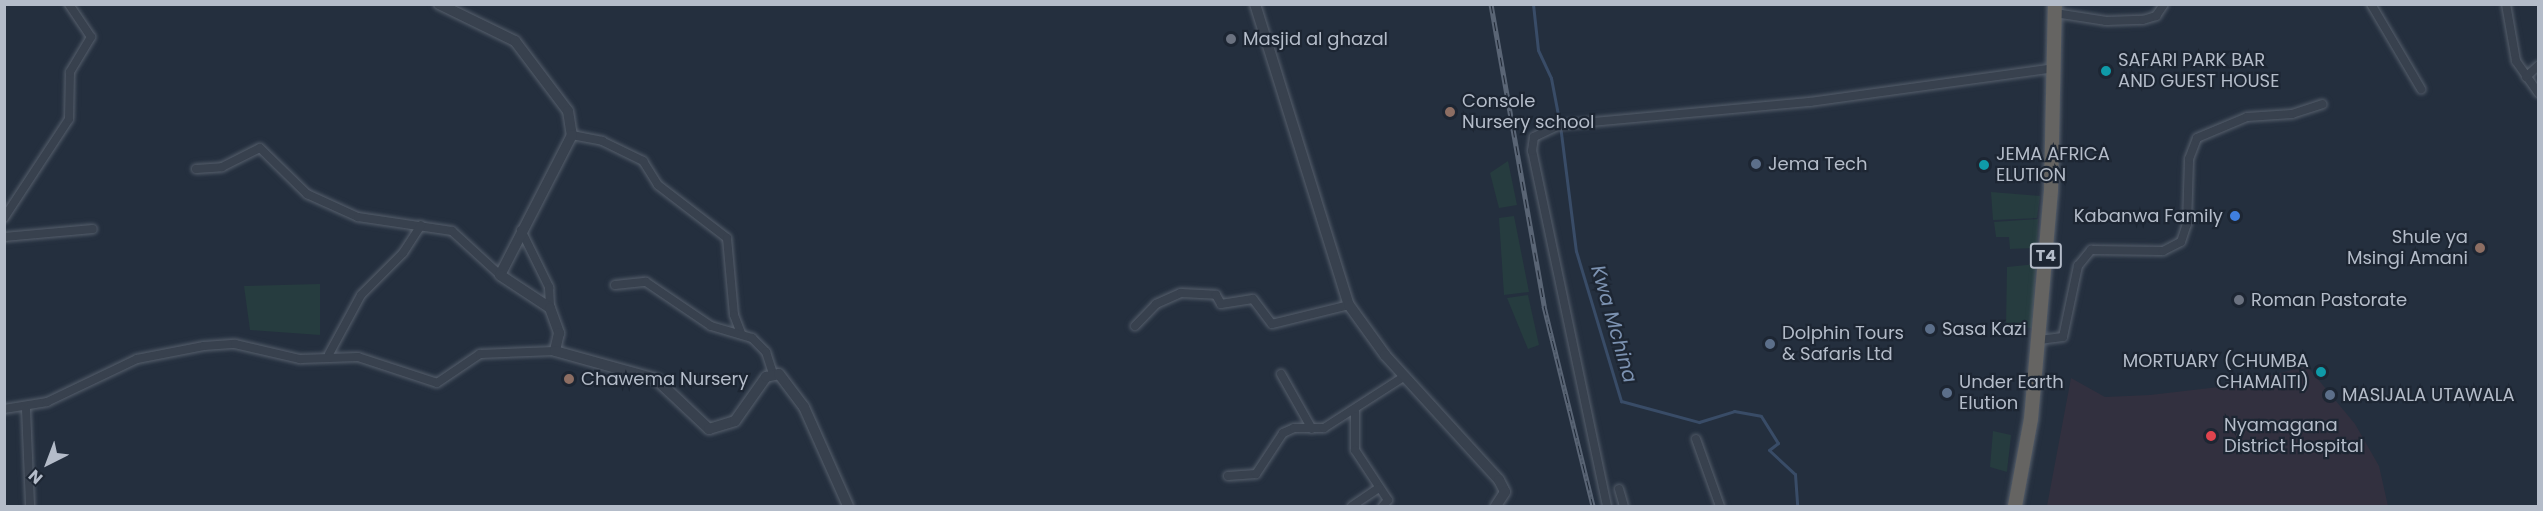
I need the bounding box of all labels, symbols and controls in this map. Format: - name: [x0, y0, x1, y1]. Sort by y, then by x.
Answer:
- place label: Masjid al ghazal: [1243, 28, 1388, 50]
- marker: Masjid al ghazal: [1224, 32, 1238, 46]
- place label: SAFARI PARK BAR AND GUEST HOUSE: [2118, 50, 2279, 92]
- marker: SAFARI PARK BAR AND GUEST HOUSE: [2099, 64, 2113, 78]
- place label: Console Nursery school: [1462, 91, 1594, 134]
- marker: Console Nursery school: [1443, 105, 1457, 119]
- place label: JEMA AFRICA ELUTION: [1996, 144, 2110, 186]
- place label: Jema Tech: [1768, 153, 1868, 175]
- marker: Jema Tech: [1749, 157, 1763, 171]
- marker: JEMA AFRICA ELUTION: [1977, 158, 1991, 172]
- place label: Kabanwa Family: [2074, 205, 2223, 227]
- marker: Kabanwa Family: [2228, 209, 2242, 223]
- place label: Shule ya Msingi Amani: [2347, 227, 2468, 270]
- marker: Shule ya Msingi Amani: [2473, 241, 2487, 255]
- road number: T4: [2030, 243, 2062, 269]
- water label: Kwa Mchina: [1586, 262, 1642, 386]
- place label: Roman Pastorate: [2251, 289, 2407, 311]
- marker: Roman Pastorate: [2232, 293, 2246, 307]
- place label: Sasa Kazi: [1942, 318, 2027, 340]
- marker: Sasa Kazi: [1923, 322, 1937, 336]
- place label: Dolphin Tours & Safaris Ltd: [1782, 323, 1904, 366]
- marker: Dolphin Tours & Safaris Ltd: [1763, 337, 1777, 351]
- place label: MORTUARY (CHUMBA CHAMAITI): [2123, 351, 2309, 394]
- marker: MORTUARY (CHUMBA CHAMAITI): [2314, 365, 2328, 379]
- place label: Chawema Nursery: [581, 368, 748, 390]
- marker: Chawema Nursery: [562, 372, 576, 386]
- place label: Under Earth Elution: [1959, 372, 2064, 415]
- place label: MASIJALA UTAWALA: [2342, 384, 2515, 406]
- marker: Under Earth Elution: [1940, 386, 1954, 400]
- marker: MASIJALA UTAWALA: [2323, 388, 2337, 402]
- place label: Nyamagana District Hospital: [2224, 415, 2364, 458]
- marker: Nyamagana District Hospital: [2202, 427, 2220, 445]
- north arrow: [18, 433, 78, 493]
- text: N: [23, 464, 48, 489]

